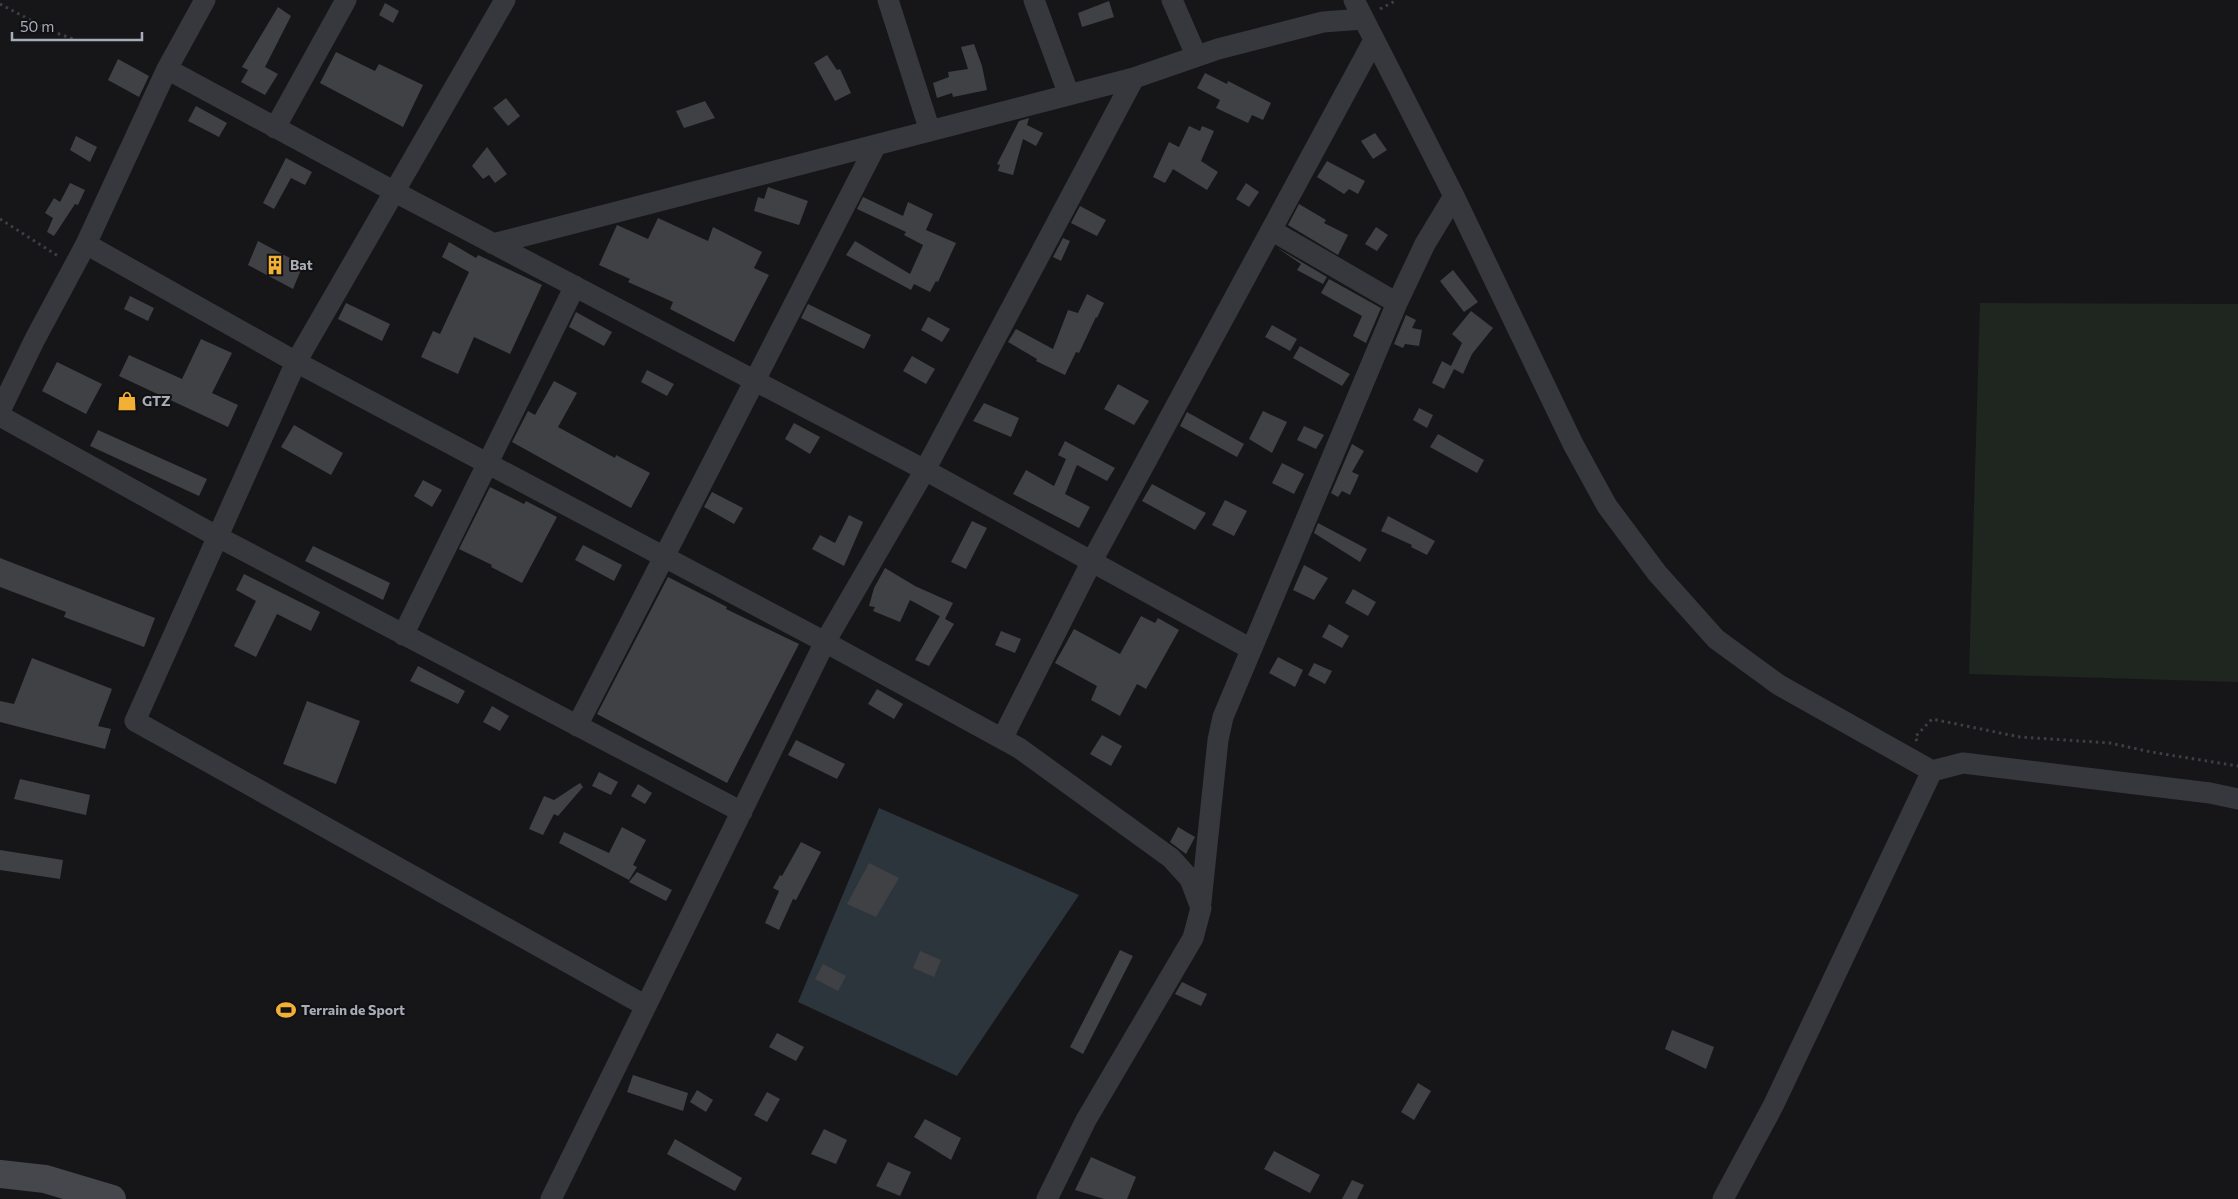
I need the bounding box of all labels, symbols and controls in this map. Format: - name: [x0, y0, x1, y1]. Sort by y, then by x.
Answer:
- scale bar: [12, 10, 142, 42]
- text: 50 m: [20, 17, 54, 35]
- building icon: Bat: [264, 254, 286, 276]
- place label: Bat: [290, 256, 313, 273]
- shop icon: GTZ: [116, 390, 138, 412]
- place label: GTZ: [142, 392, 171, 409]
- sports icon: Terrain de Sport: [275, 999, 297, 1021]
- place label: Terrain de Sport: [301, 1001, 405, 1018]

